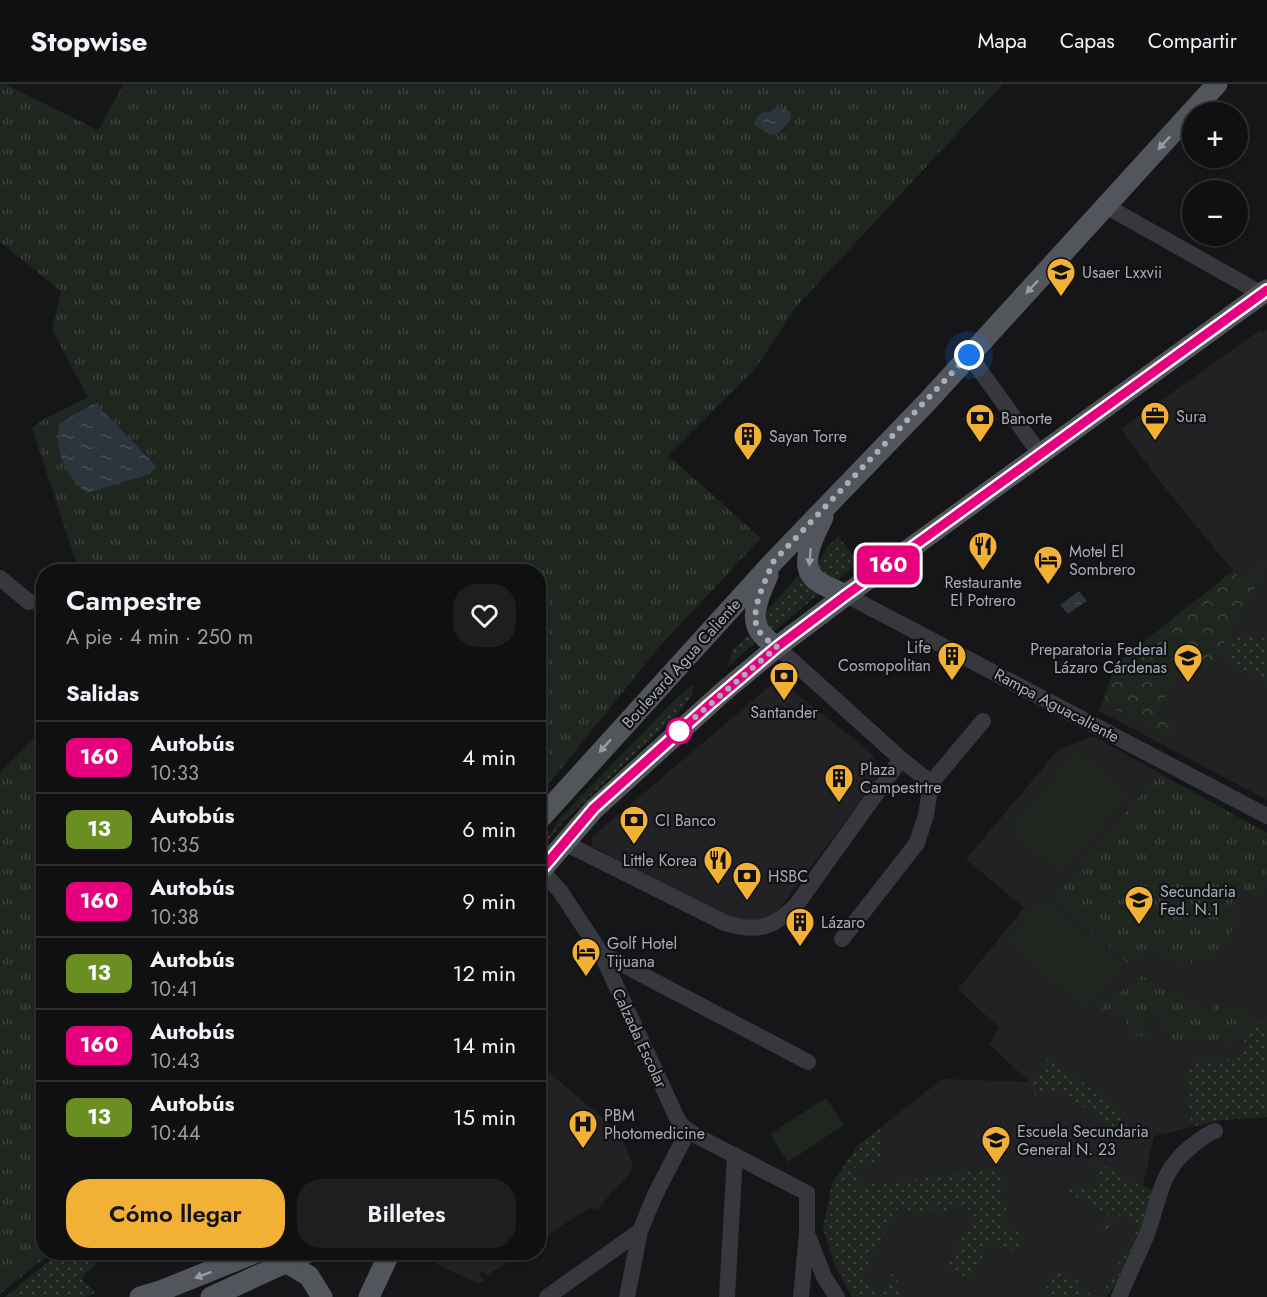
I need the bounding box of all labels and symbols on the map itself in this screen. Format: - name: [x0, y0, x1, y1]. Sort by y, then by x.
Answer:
- one-way arrow: [1158, 135, 1171, 150]
- school or university icon: Usaer Lxxvii: [1045, 256, 1077, 298]
- place label: Usaer Lxxvii: [1082, 261, 1162, 284]
- one-way arrow: [1026, 279, 1039, 294]
- your location: [954, 340, 984, 370]
- office icon: Sura: [1139, 400, 1171, 442]
- bank icon: Banorte: [964, 402, 996, 444]
- place label: Sura: [1176, 405, 1206, 428]
- place label: Banorte: [1001, 407, 1052, 430]
- building icon: Sayan Torre: [732, 420, 764, 462]
- place label: Sayan Torre: [769, 425, 847, 448]
- restaurant icon: Restaurante El Potrero: [967, 530, 999, 572]
- place label: Motel El Sombrero: [1069, 540, 1136, 581]
- hotel icon: Motel El Sombrero: [1032, 544, 1064, 586]
- line badge: 160: [854, 546, 922, 584]
- one-way arrow: [805, 548, 814, 567]
- place label: Restaurante El Potrero: [944, 571, 1022, 612]
- street label: Boulevard Agua Caliente: [617, 593, 746, 733]
- place label: Life Cosmopolitan: [838, 636, 931, 677]
- place label: Preparatoria Federal Lázaro Cárdenas: [1030, 638, 1167, 679]
- building icon: Life Cosmopolitan: [936, 640, 968, 682]
- school or university icon: Preparatoria Federal Lázaro Cárdenas: [1172, 642, 1204, 684]
- bank icon: Santander: [768, 660, 800, 702]
- street label: Rampa Aguacaliente: [990, 663, 1123, 748]
- place label: Santander: [750, 701, 818, 724]
- unlabelled marker: [666, 718, 692, 744]
- one-way arrow: [599, 739, 613, 753]
- place label: Plaza Campestrtre: [860, 758, 942, 799]
- building icon: Plaza Campestrtre: [823, 762, 855, 804]
- bank icon: CI Banco: [618, 804, 650, 846]
- place label: CI Banco: [655, 809, 716, 832]
- restaurant icon: Little Korea: [702, 844, 734, 886]
- place label: Little Korea: [623, 849, 697, 872]
- bank icon: HSBC: [731, 860, 763, 902]
- place label: HSBC: [768, 865, 808, 888]
- place label: Secundaria Fed. N.1: [1160, 880, 1236, 921]
- school or university icon: Secundaria Fed. N.1: [1123, 884, 1155, 926]
- building icon: Lázaro: [784, 906, 816, 948]
- place label: Lázaro: [821, 911, 865, 934]
- place label: Golf Hotel Tijuana: [607, 932, 677, 973]
- hotel icon: Golf Hotel Tijuana: [570, 936, 602, 978]
- street label: Calzada Escolar: [606, 985, 673, 1092]
- place label: PBM Photomedicine: [604, 1104, 705, 1145]
- hospital icon: PBM Photomedicine: [567, 1108, 599, 1150]
- place label: Escuela Secundaria General N. 23: [1017, 1120, 1148, 1161]
- school or university icon: Escuela Secundaria General N. 23: [980, 1124, 1012, 1166]
- one-way arrow: [194, 1270, 212, 1280]

